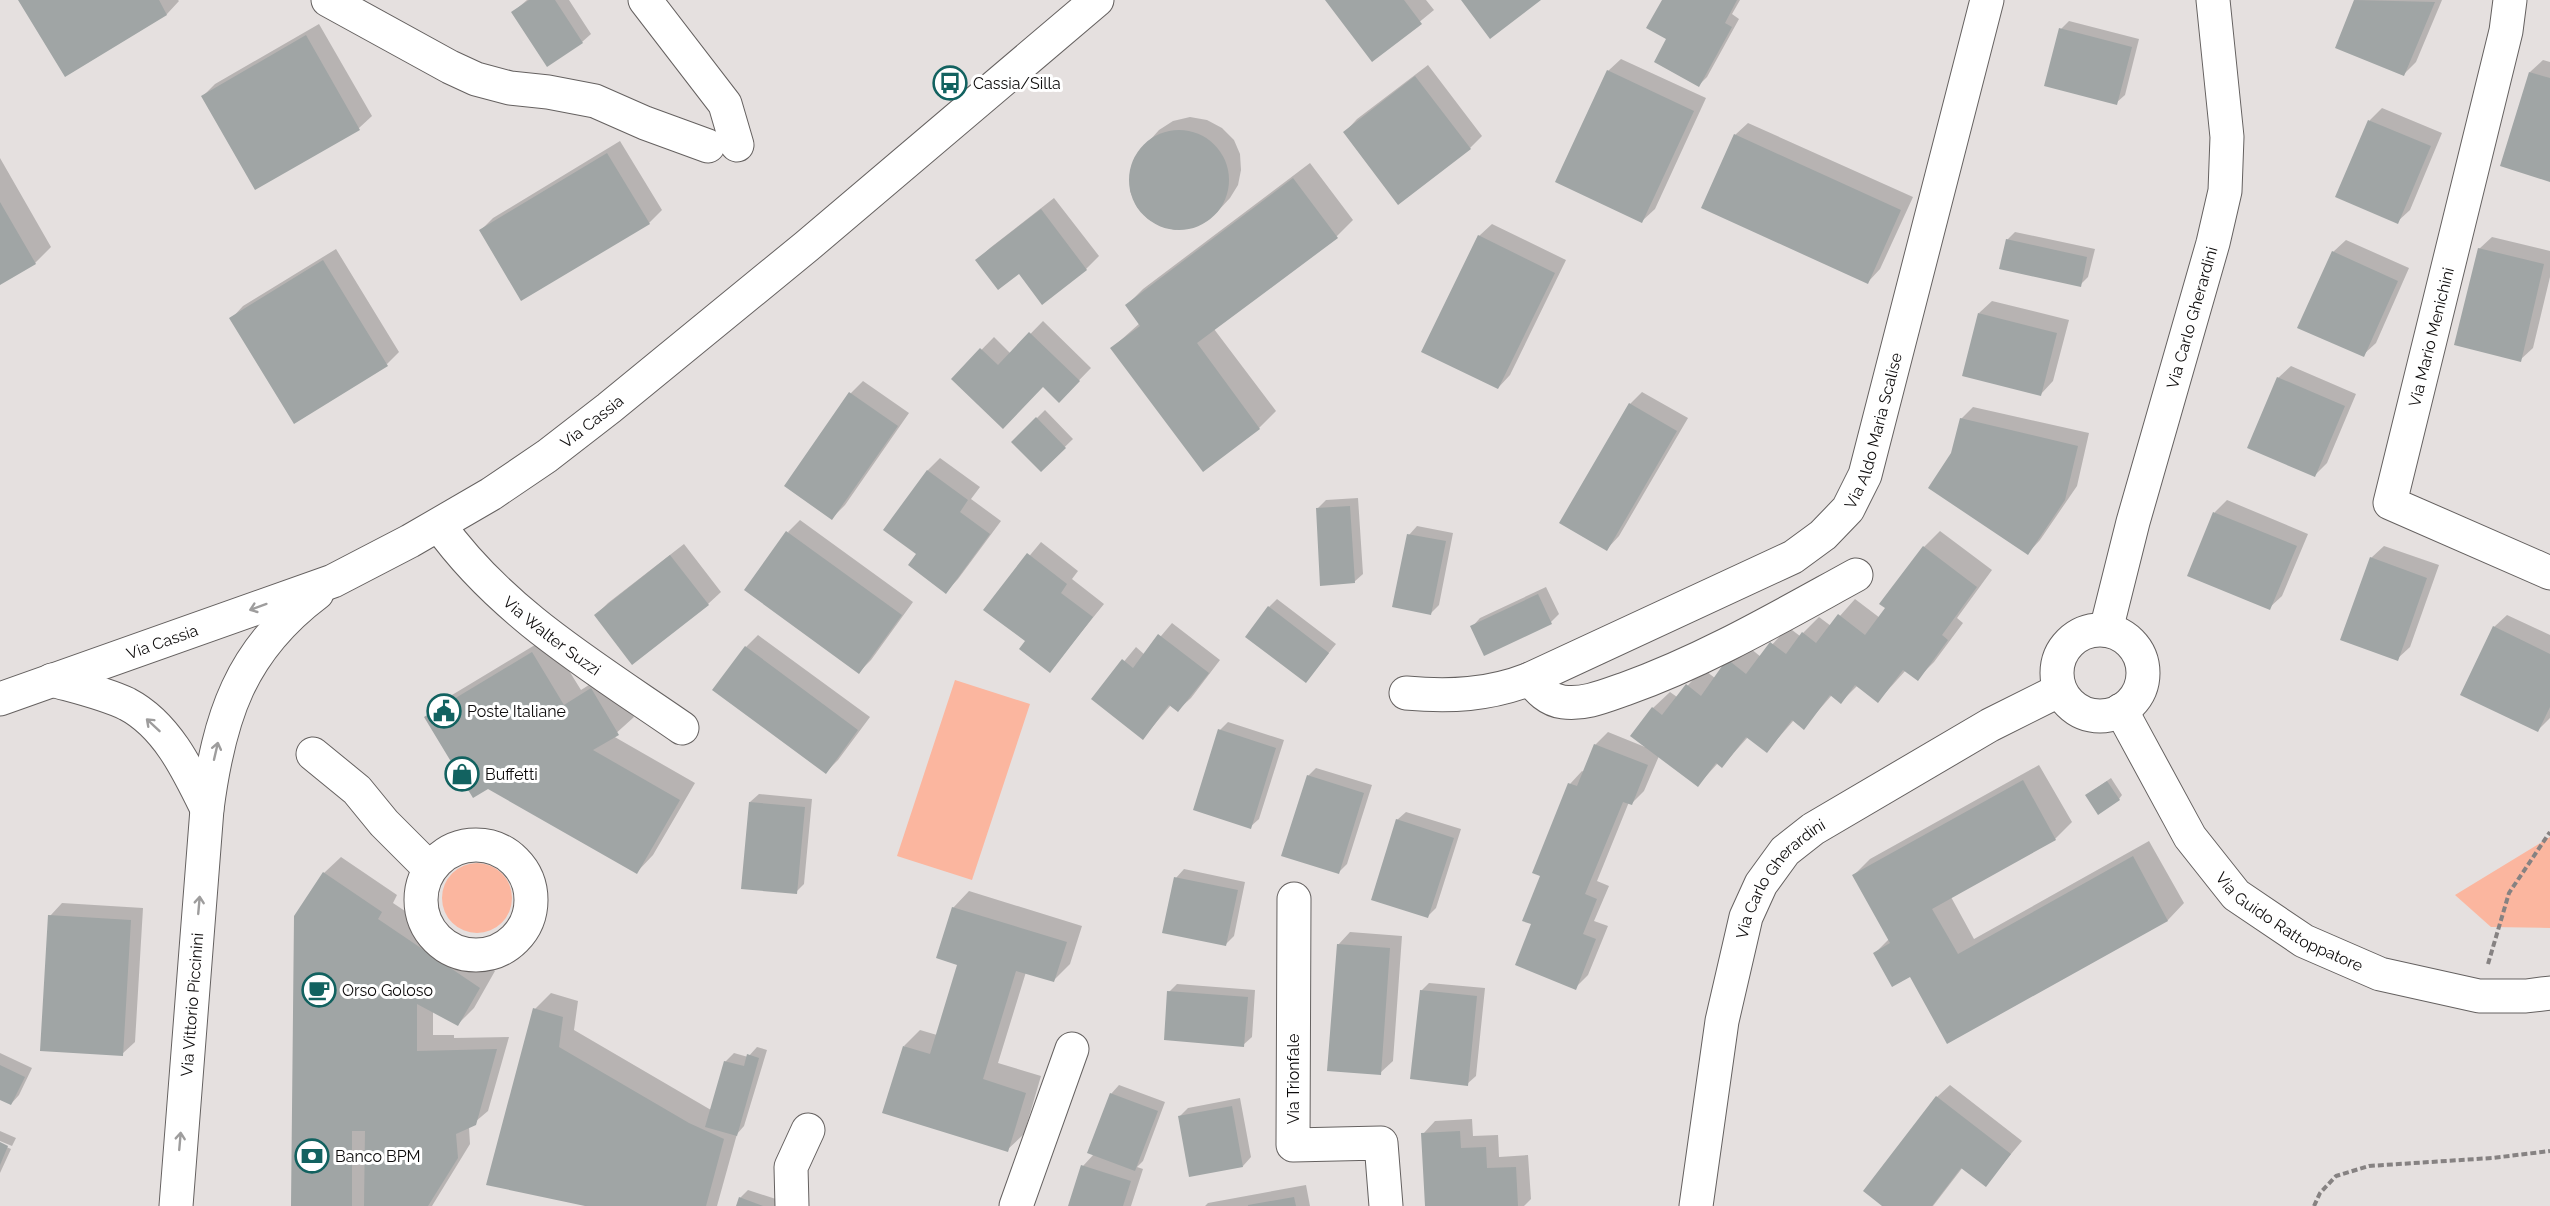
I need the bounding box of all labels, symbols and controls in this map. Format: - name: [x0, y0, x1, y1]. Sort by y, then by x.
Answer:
- bus stop icon: Cassia/Silla: [932, 65, 968, 101]
- place label: Cassia/Silla: [973, 74, 1061, 93]
- street label: Via Carlo Gherardini: [2163, 245, 2221, 391]
- street label: Via Mario Menichini: [2405, 265, 2458, 409]
- street label: Via Aldo Maria Scalise: [1841, 351, 1906, 512]
- street label: Via Cassia: [557, 391, 627, 452]
- street label: Via Walter Suzzi: [499, 592, 604, 680]
- one-way arrow: [249, 603, 268, 614]
- street label: Via Cassia: [124, 621, 201, 663]
- public building icon: Poste Italiane: [426, 693, 462, 729]
- place label: Poste Italiane: [467, 702, 566, 721]
- one-way arrow: [146, 718, 161, 732]
- one-way arrow: [211, 742, 222, 761]
- shop icon: Buffetti: [444, 756, 480, 792]
- place label: Buffetti: [485, 765, 538, 784]
- street label: Via Carlo Gherardini: [1732, 815, 1829, 941]
- street label: Via Guido Rattoppatore: [2212, 868, 2366, 975]
- one-way arrow: [194, 896, 205, 916]
- street label: Via Vittorio Piccinini: [177, 932, 207, 1077]
- cafe icon: Orso Goloso: [301, 972, 337, 1008]
- place label: Orso Goloso: [342, 981, 433, 1000]
- street label: Via Trionfale: [1284, 1034, 1303, 1124]
- one-way arrow: [175, 1132, 186, 1152]
- bank icon: Banco BPM: [294, 1138, 330, 1174]
- place label: Banco BPM: [335, 1147, 421, 1166]

